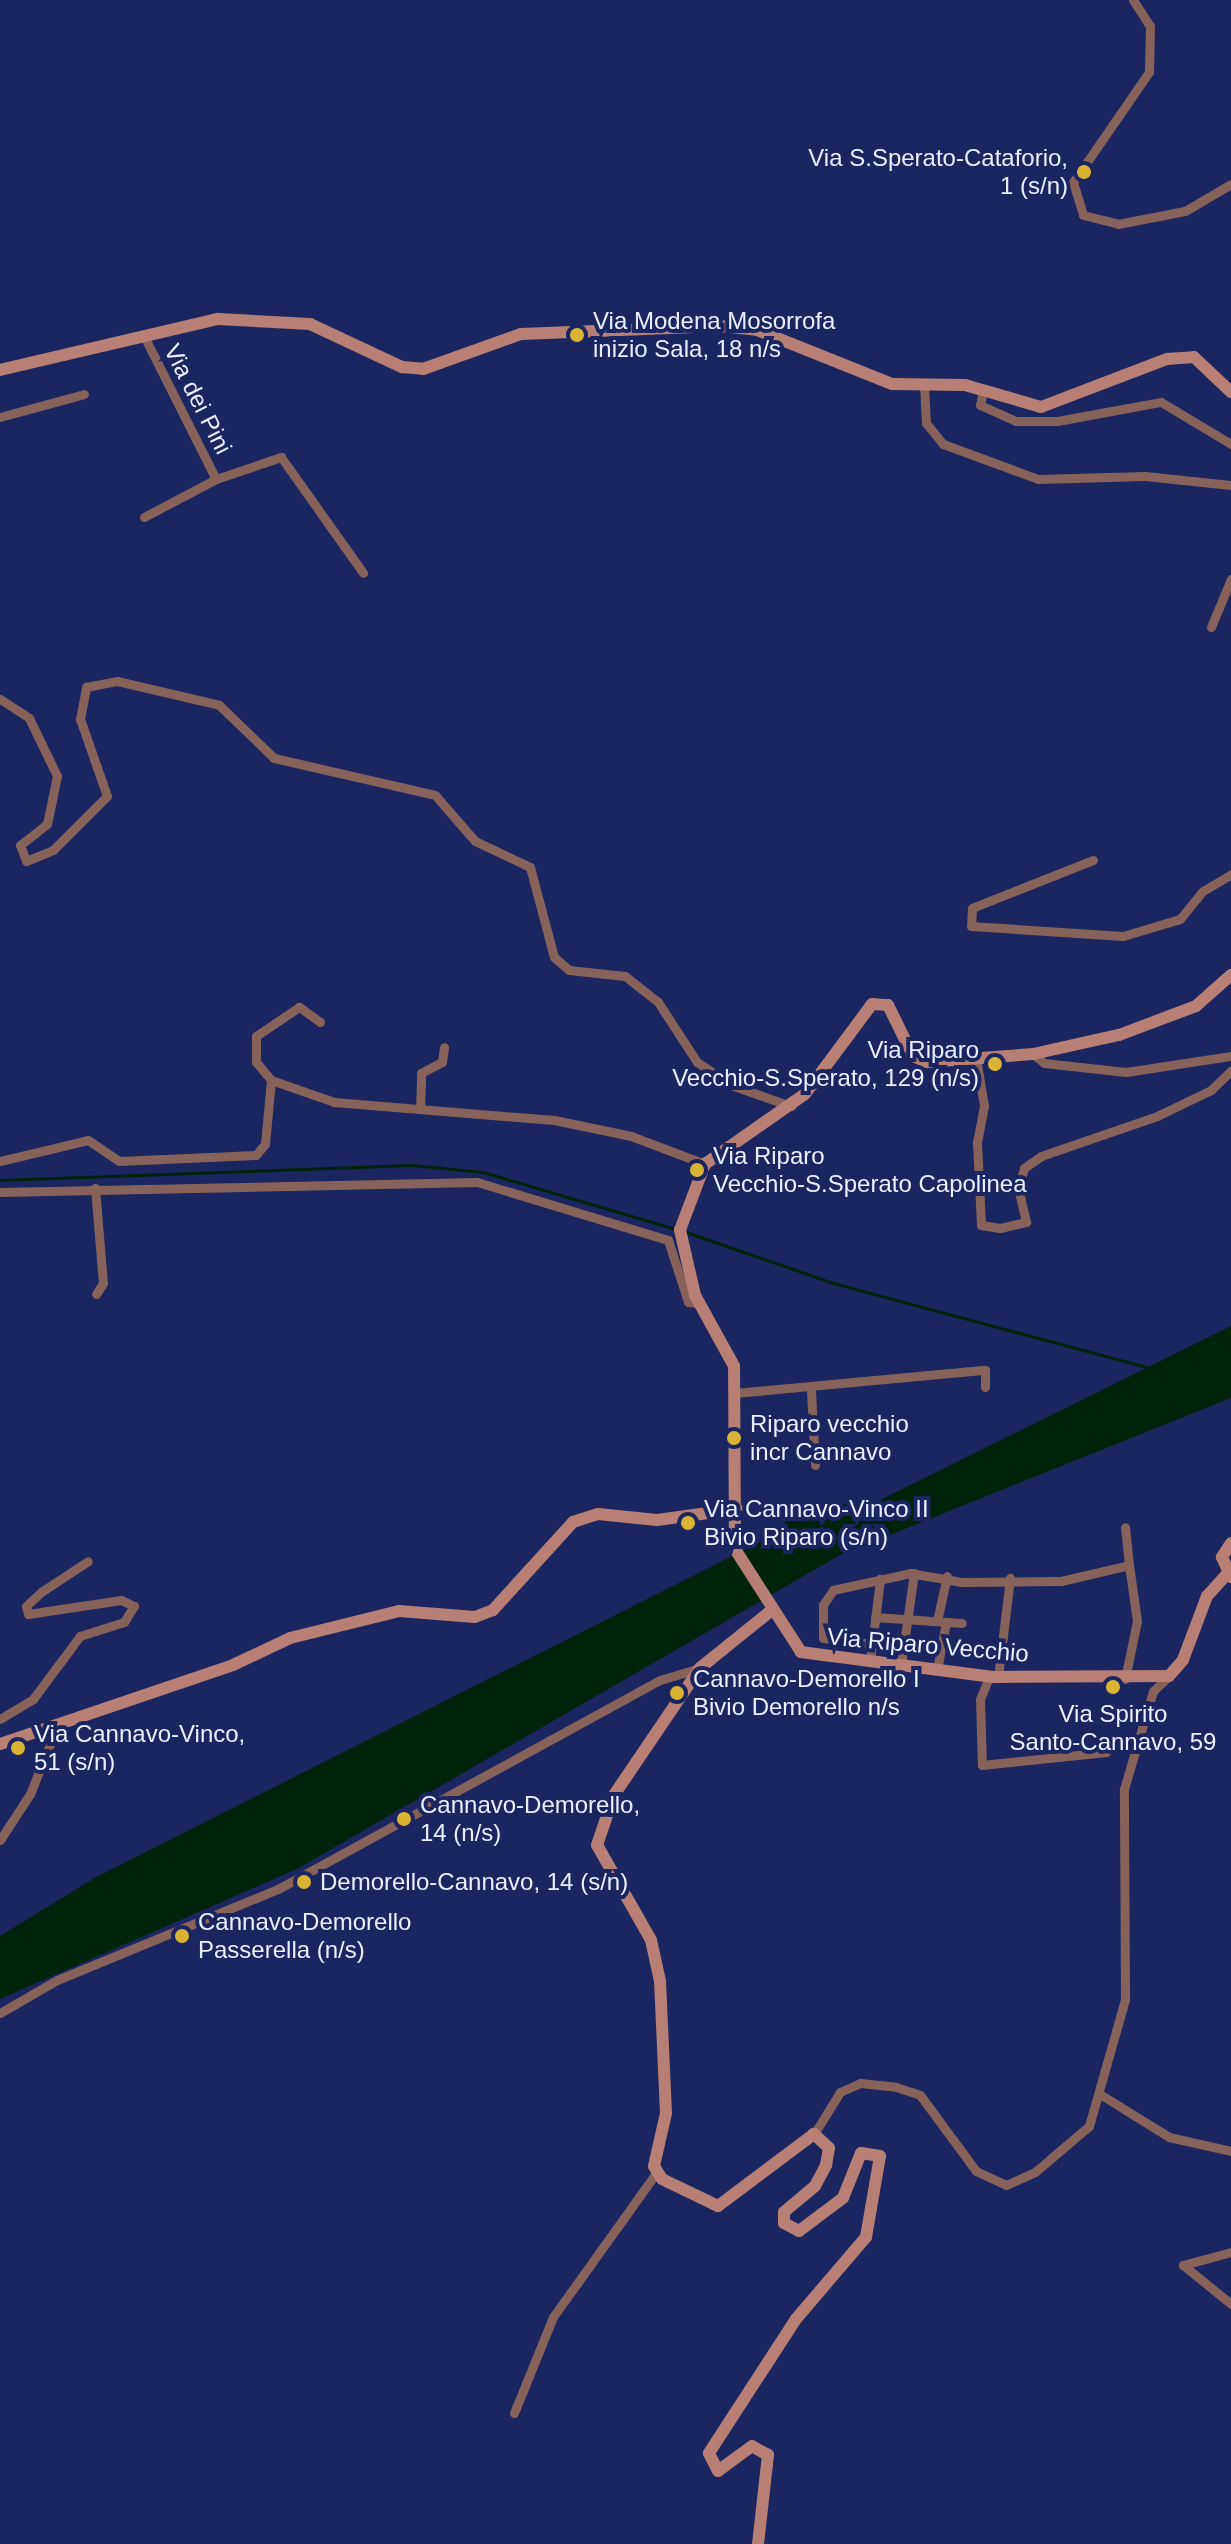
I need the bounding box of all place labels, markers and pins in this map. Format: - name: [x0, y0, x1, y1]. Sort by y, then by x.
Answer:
- place label: Via S.Sperato-Cataforio, 1 (s/n): [808, 144, 1068, 200]
- marker: Via S.Sperato-Cataforio, 1 (s/n): [1075, 163, 1093, 181]
- place label: Via Modena Mosorrofa inizio Sala, 18 n/s: [593, 307, 835, 363]
- marker: Via Modena Mosorrofa inizio Sala, 18 n/s: [568, 326, 586, 344]
- place label: Via Riparo Vecchio-S.Sperato, 129 (n/s): [672, 1036, 979, 1092]
- marker: Via Riparo Vecchio-S.Sperato, 129 (n/s): [986, 1055, 1004, 1073]
- place label: Via Riparo Vecchio-S.Sperato Capolinea: [713, 1142, 1027, 1198]
- marker: Via Riparo Vecchio-S.Sperato Capolinea: [688, 1161, 706, 1179]
- place label: Riparo vecchio incr Cannavo: [750, 1410, 909, 1466]
- marker: Riparo vecchio incr Cannavo: [725, 1429, 743, 1447]
- place label: Via Cannavo-Vinco II Bivio Riparo (s/n): [704, 1495, 929, 1551]
- marker: Via Cannavo-Vinco II Bivio Riparo (s/n): [679, 1514, 697, 1532]
- place label: Cannavo-Demorello I Bivio Demorello n/s: [693, 1665, 920, 1721]
- marker: Via Spirito Santo-Cannavo, 59: [1104, 1678, 1122, 1696]
- marker: Cannavo-Demorello I Bivio Demorello n/s: [668, 1684, 686, 1702]
- place label: Via Spirito Santo-Cannavo, 59: [1010, 1700, 1216, 1756]
- place label: Via Cannavo-Vinco, 51 (s/n): [34, 1720, 245, 1776]
- marker: Via Cannavo-Vinco, 51 (s/n): [9, 1739, 27, 1757]
- place label: Cannavo-Demorello, 14 (n/s): [420, 1791, 640, 1847]
- marker: Cannavo-Demorello, 14 (n/s): [395, 1810, 413, 1828]
- place label: Demorello-Cannavo, 14 (s/n): [320, 1868, 628, 1896]
- marker: Demorello-Cannavo, 14 (s/n): [295, 1873, 313, 1891]
- place label: Cannavo-Demorello Passerella (n/s): [198, 1908, 411, 1964]
- marker: Cannavo-Demorello Passerella (n/s): [173, 1927, 191, 1945]

